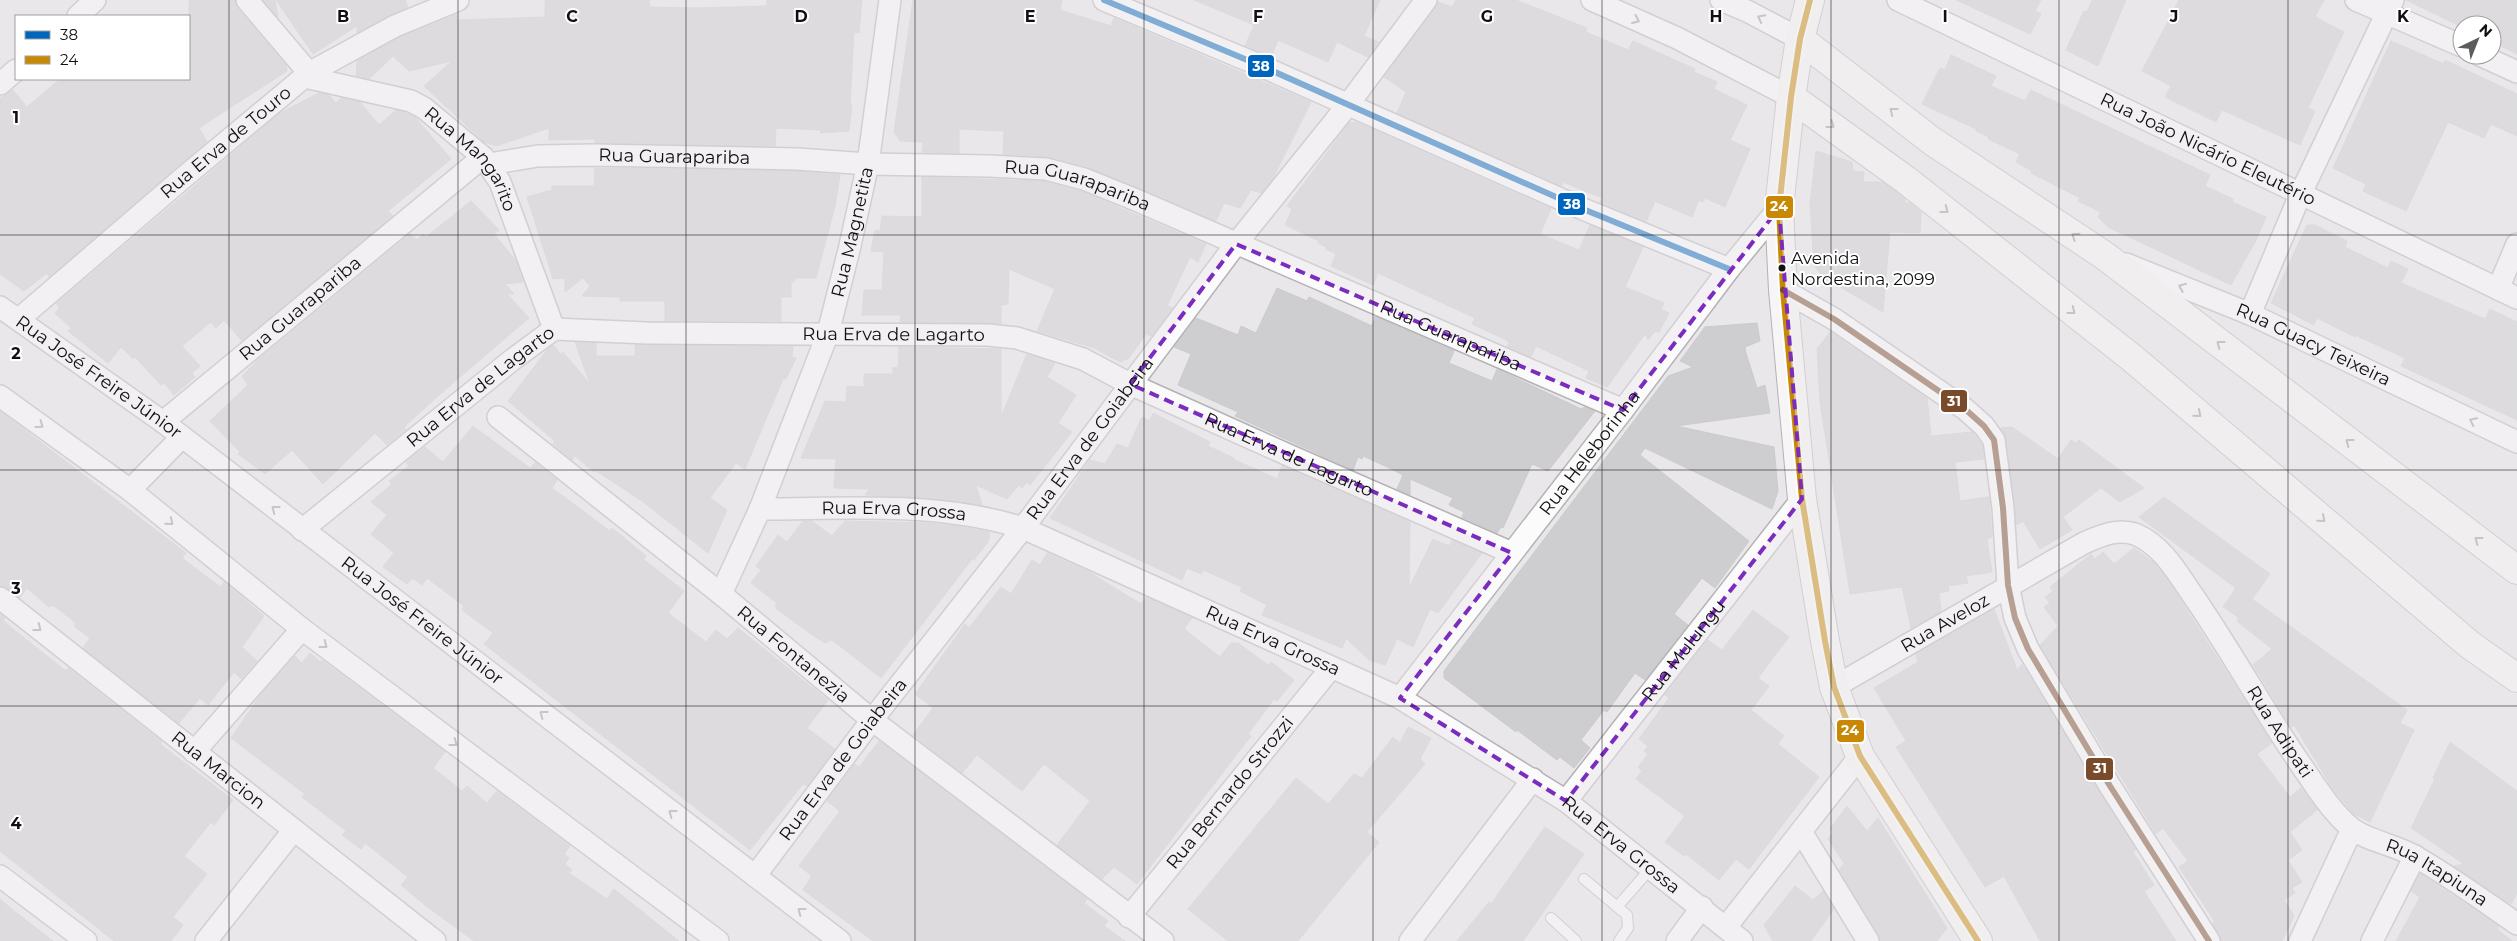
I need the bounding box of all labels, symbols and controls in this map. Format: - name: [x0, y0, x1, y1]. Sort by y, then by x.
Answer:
- text: B: [337, 7, 349, 26]
- text: C: [566, 7, 578, 26]
- text: D: [794, 7, 808, 26]
- text: E: [1025, 7, 1035, 26]
- text: F: [1253, 7, 1263, 26]
- text: G: [1481, 7, 1493, 26]
- text: H: [1710, 7, 1722, 26]
- text: I: [1942, 7, 1948, 26]
- text: J: [2169, 7, 2178, 26]
- text: K: [2397, 7, 2410, 26]
- one-way arrow: [1631, 14, 1640, 25]
- one-way arrow: [1758, 14, 1767, 24]
- legend: [15, 15, 190, 80]
- north arrow: [2452, 15, 2502, 65]
- text: N: [2476, 20, 2496, 41]
- text: 38: [60, 25, 78, 44]
- text: 24: [60, 50, 78, 69]
- line badge: 38: [1247, 54, 1275, 78]
- text: 38: [1251, 57, 1270, 75]
- street label: Rua Erva de Touro: [156, 82, 296, 203]
- street label: Rua João Nicário Eleutério: [2097, 88, 2319, 210]
- street label: Rua Mangarito: [420, 102, 521, 214]
- text: 1: [13, 108, 19, 127]
- one-way arrow: [1889, 108, 1899, 117]
- one-way arrow: [1825, 119, 1834, 128]
- street label: Rua Guarapariba: [598, 144, 750, 169]
- street label: Rua Guarapariba: [1004, 156, 1154, 216]
- street label: Rua Magnetita: [826, 165, 878, 300]
- line badge: 38: [1557, 192, 1586, 216]
- text: 38: [1562, 195, 1581, 213]
- line badge: 24: [1765, 195, 1794, 219]
- text: 24: [1770, 197, 1788, 215]
- one-way arrow: [1939, 204, 1948, 212]
- one-way arrow: [2071, 233, 2081, 242]
- place label: Avenida Nordestina, 2099: [1791, 248, 1935, 289]
- street label: Rua Guarapariba: [235, 252, 366, 365]
- marker: Avenida Nordestina, 2099: [1777, 263, 1787, 273]
- one-way arrow: [2179, 283, 2187, 293]
- street label: Rua Guarapariba: [1377, 296, 1525, 376]
- street label: Rua Guacy Teixeira: [2233, 299, 2394, 391]
- one-way arrow: [2066, 305, 2075, 313]
- street label: Rua José Freire Júnior: [11, 311, 186, 443]
- street label: Rua Erva de Lagarto: [402, 321, 559, 452]
- street label: Rua Erva de Lagarto: [802, 323, 985, 346]
- one-way arrow: [2217, 341, 2226, 349]
- text: 2: [11, 344, 21, 363]
- street label: Rua Erva de Goiabeira: [1022, 353, 1158, 525]
- street label: Rua Heleborinha: [1535, 386, 1645, 520]
- line badge: 31: [1940, 389, 1968, 413]
- text: 31: [1946, 392, 1961, 410]
- street label: Rua Erva de Lagarto: [1201, 408, 1377, 502]
- one-way arrow: [2192, 408, 2201, 417]
- one-way arrow: [2469, 417, 2478, 427]
- one-way arrow: [34, 419, 43, 428]
- one-way arrow: [2345, 439, 2355, 448]
- street label: Rua Erva Grossa: [821, 497, 968, 526]
- one-way arrow: [272, 506, 281, 514]
- one-way arrow: [2316, 513, 2325, 522]
- one-way arrow: [164, 517, 173, 526]
- one-way arrow: [2475, 538, 2484, 546]
- street label: Rua José Freire Júnior: [337, 552, 508, 690]
- text: 3: [10, 579, 21, 598]
- street label: Rua Aveloz: [1897, 589, 1993, 657]
- street label: Rua Mulungu: [1637, 595, 1730, 706]
- street label: Rua Fontanezia: [733, 601, 854, 708]
- street label: Rua Erva Grossa: [1202, 601, 1344, 681]
- one-way arrow: [32, 623, 41, 631]
- one-way arrow: [318, 639, 328, 648]
- street label: Rua Erva de Goiabeira: [774, 674, 912, 845]
- street label: Rua Adipati: [2242, 682, 2318, 782]
- one-way arrow: [539, 711, 549, 720]
- street label: Rua Bernardo Strozzi: [1161, 712, 1298, 873]
- line badge: 24: [1836, 719, 1865, 743]
- text: 24: [1841, 721, 1859, 739]
- street label: Rua Marcion: [167, 726, 270, 814]
- one-way arrow: [448, 737, 457, 745]
- line badge: 31: [2085, 757, 2114, 781]
- text: 31: [2092, 759, 2107, 777]
- street label: Rua Erva Grossa: [1557, 791, 1685, 899]
- one-way arrow: [669, 810, 678, 818]
- text: 4: [10, 814, 22, 833]
- street label: Rua Itapiuna: [2383, 834, 2492, 911]
- one-way arrow: [798, 909, 807, 917]

